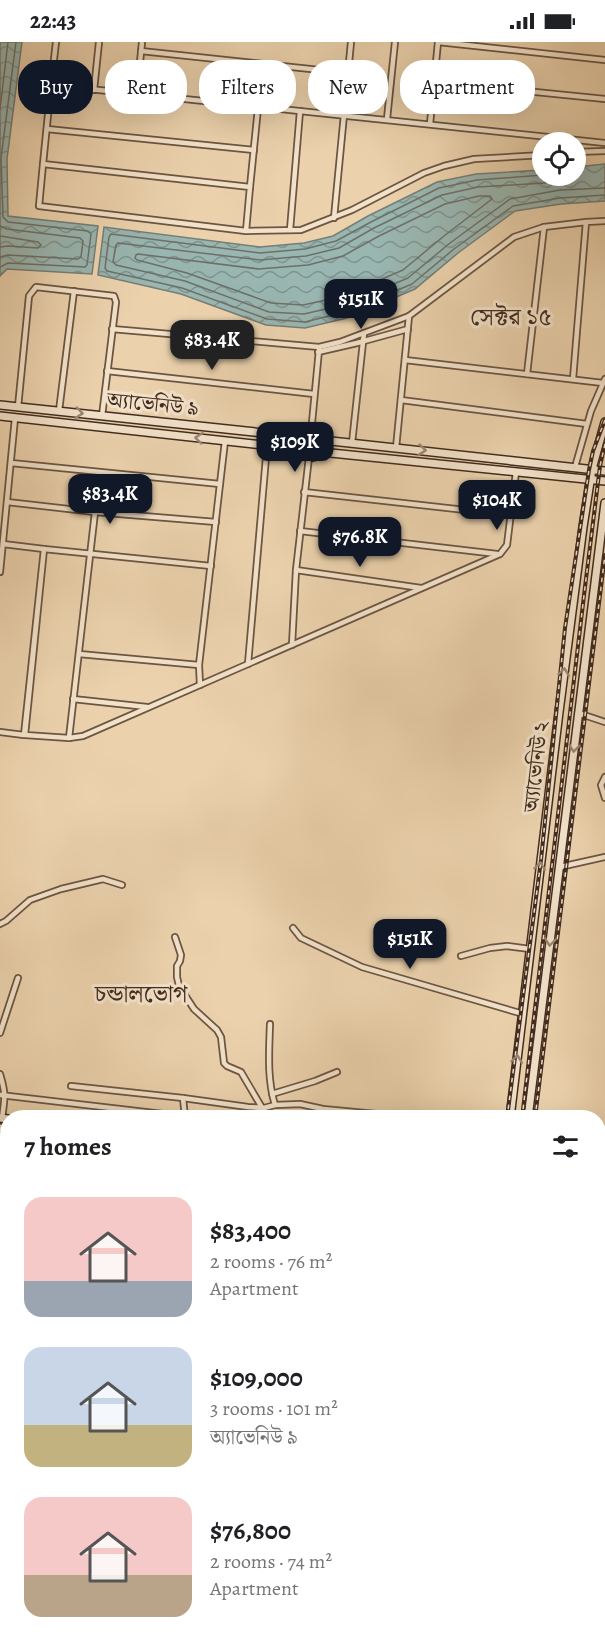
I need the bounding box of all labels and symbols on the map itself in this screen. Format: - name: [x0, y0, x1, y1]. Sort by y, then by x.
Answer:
- pin: $151K: [319, 279, 403, 330]
- district label: সেক্টর ১৫: [470, 301, 552, 333]
- pin: $83.4K: [163, 320, 261, 371]
- street label: অ্যাভেনিউ ৯: [105, 385, 200, 423]
- one-way arrow: [75, 406, 84, 419]
- pin: $109K: [253, 422, 337, 473]
- one-way arrow: [195, 432, 204, 445]
- one-way arrow: [417, 444, 426, 456]
- pin: $83.4K: [61, 474, 159, 525]
- pin: $104K: [455, 480, 539, 531]
- pin: $76.8K: [311, 517, 409, 568]
- one-way arrow: [557, 668, 570, 677]
- street label: অ্যাভেনিউ ২: [516, 719, 556, 815]
- one-way arrow: [568, 744, 581, 753]
- one-way arrow: [533, 861, 546, 870]
- pin: $151K: [368, 919, 452, 970]
- one-way arrow: [544, 937, 557, 946]
- district label: চন্ডালভোগ: [94, 978, 188, 1010]
- one-way arrow: [511, 1055, 523, 1064]

